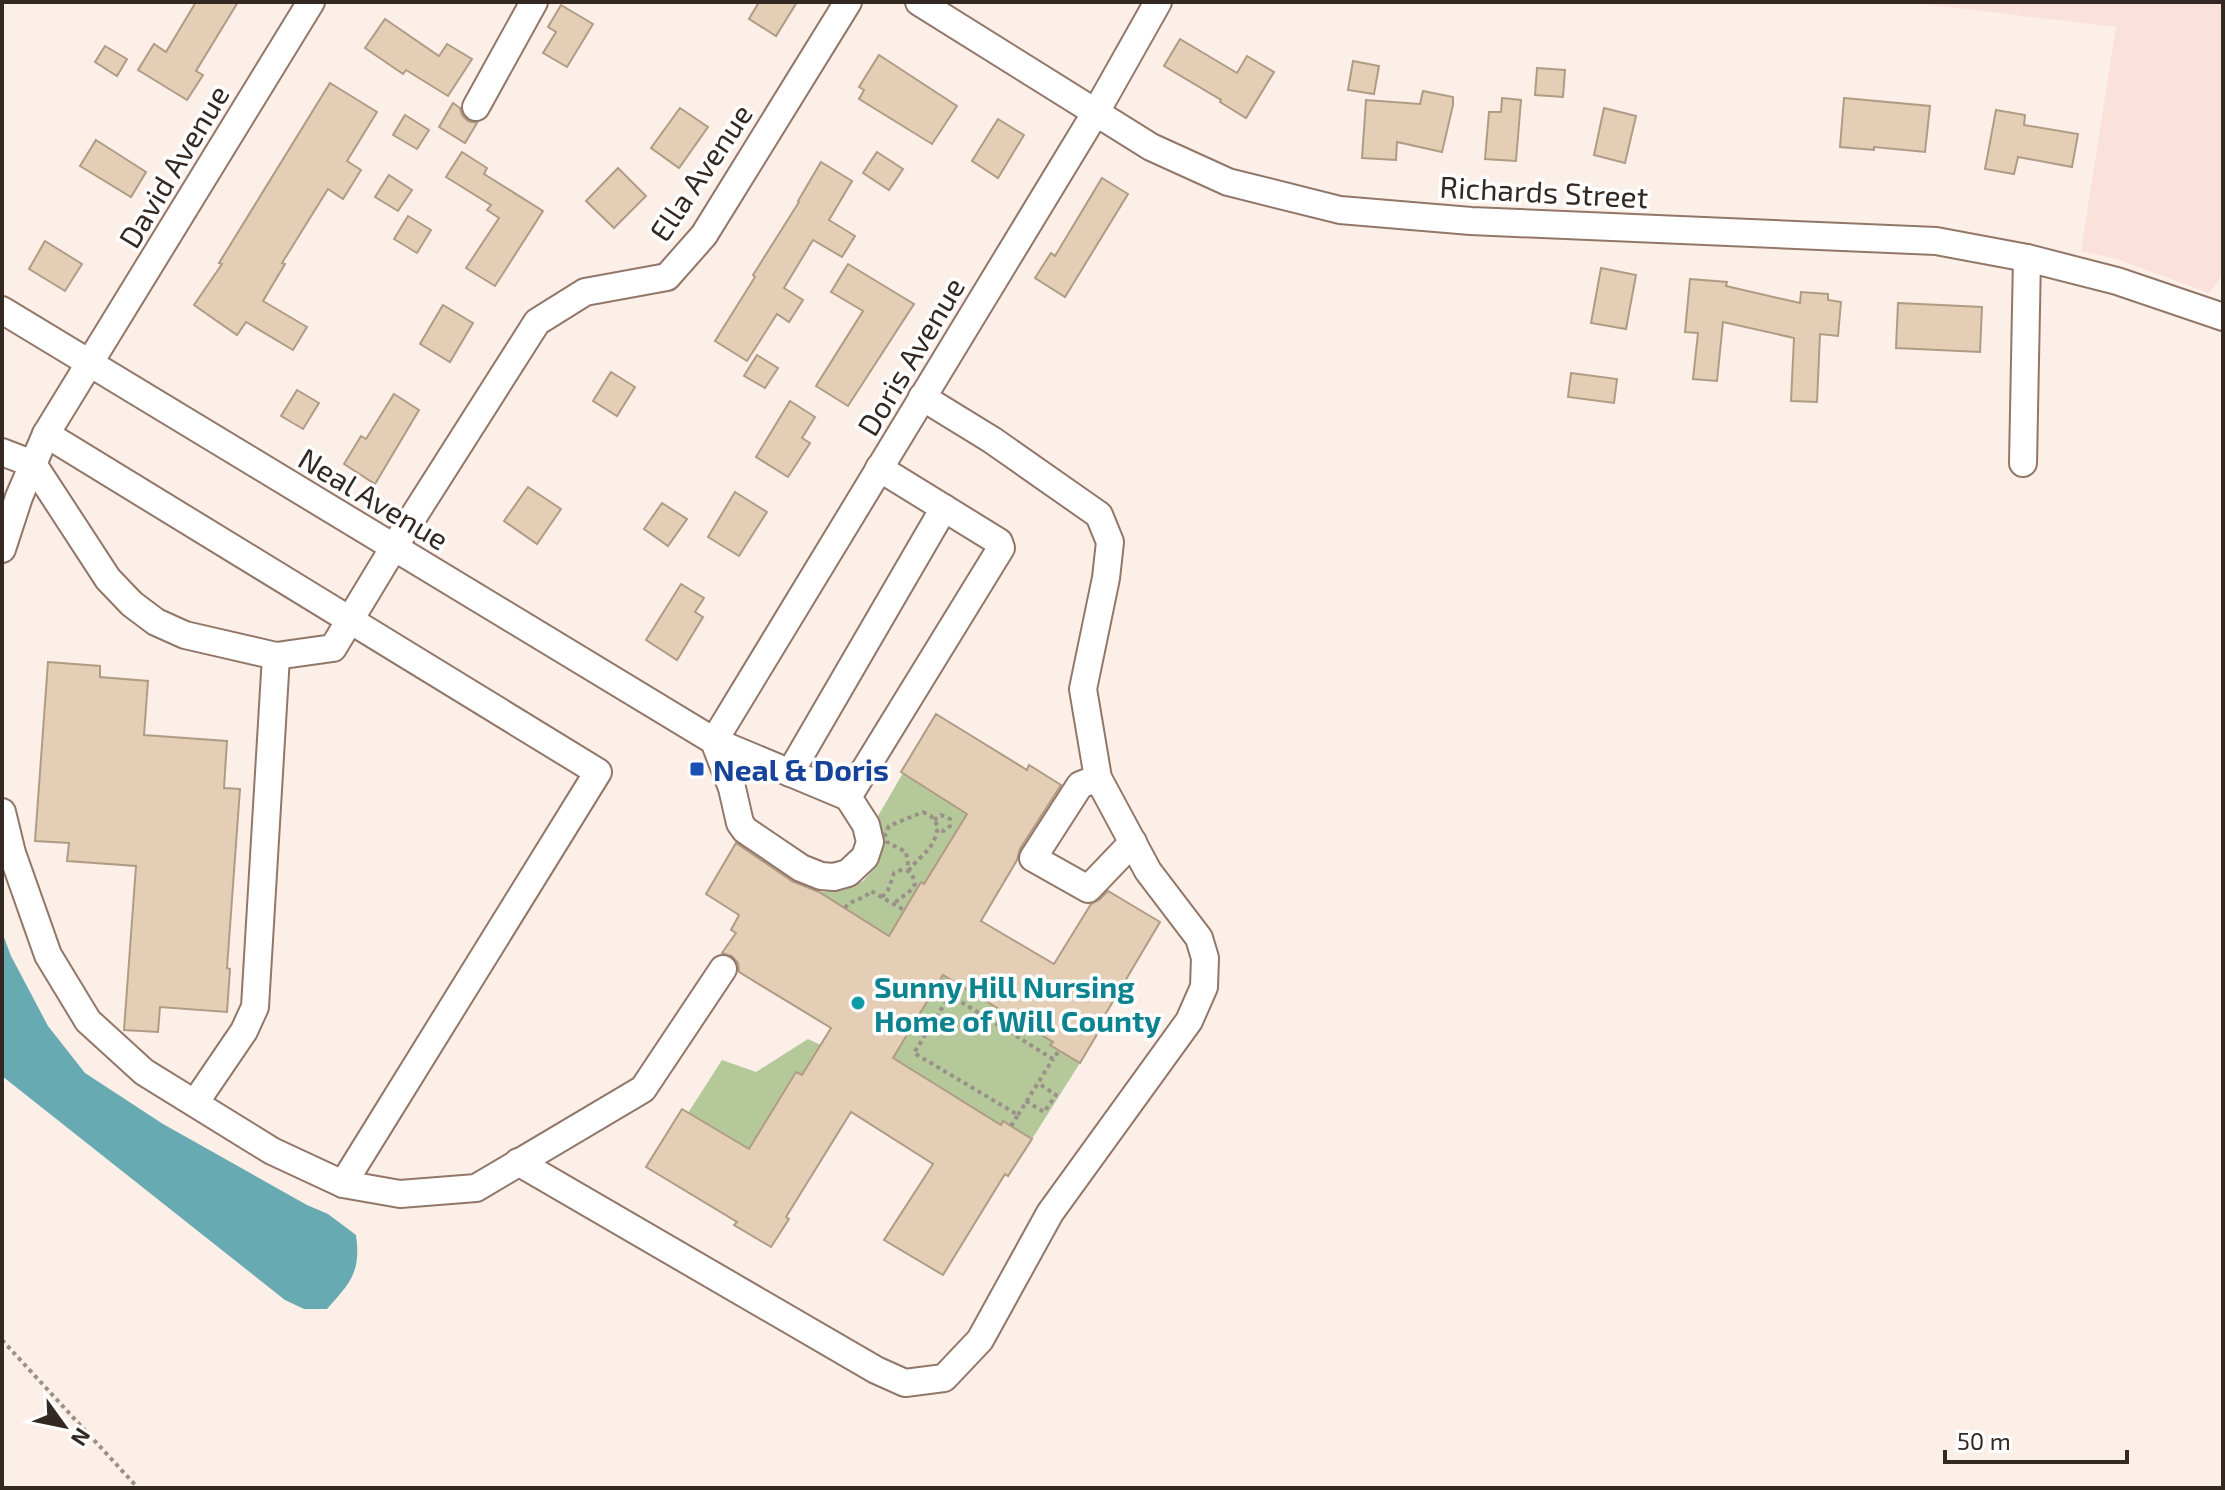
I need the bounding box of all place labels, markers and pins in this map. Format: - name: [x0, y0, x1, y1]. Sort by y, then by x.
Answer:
- place label: Neal & Doris: [713, 751, 889, 787]
- marker: Neal & Doris: [688, 760, 706, 778]
- place label: Sunny Hill Nursing Home of Will County: [874, 968, 1161, 1039]
- marker: Sunny Hill Nursing Home of Will County: [849, 994, 867, 1012]

